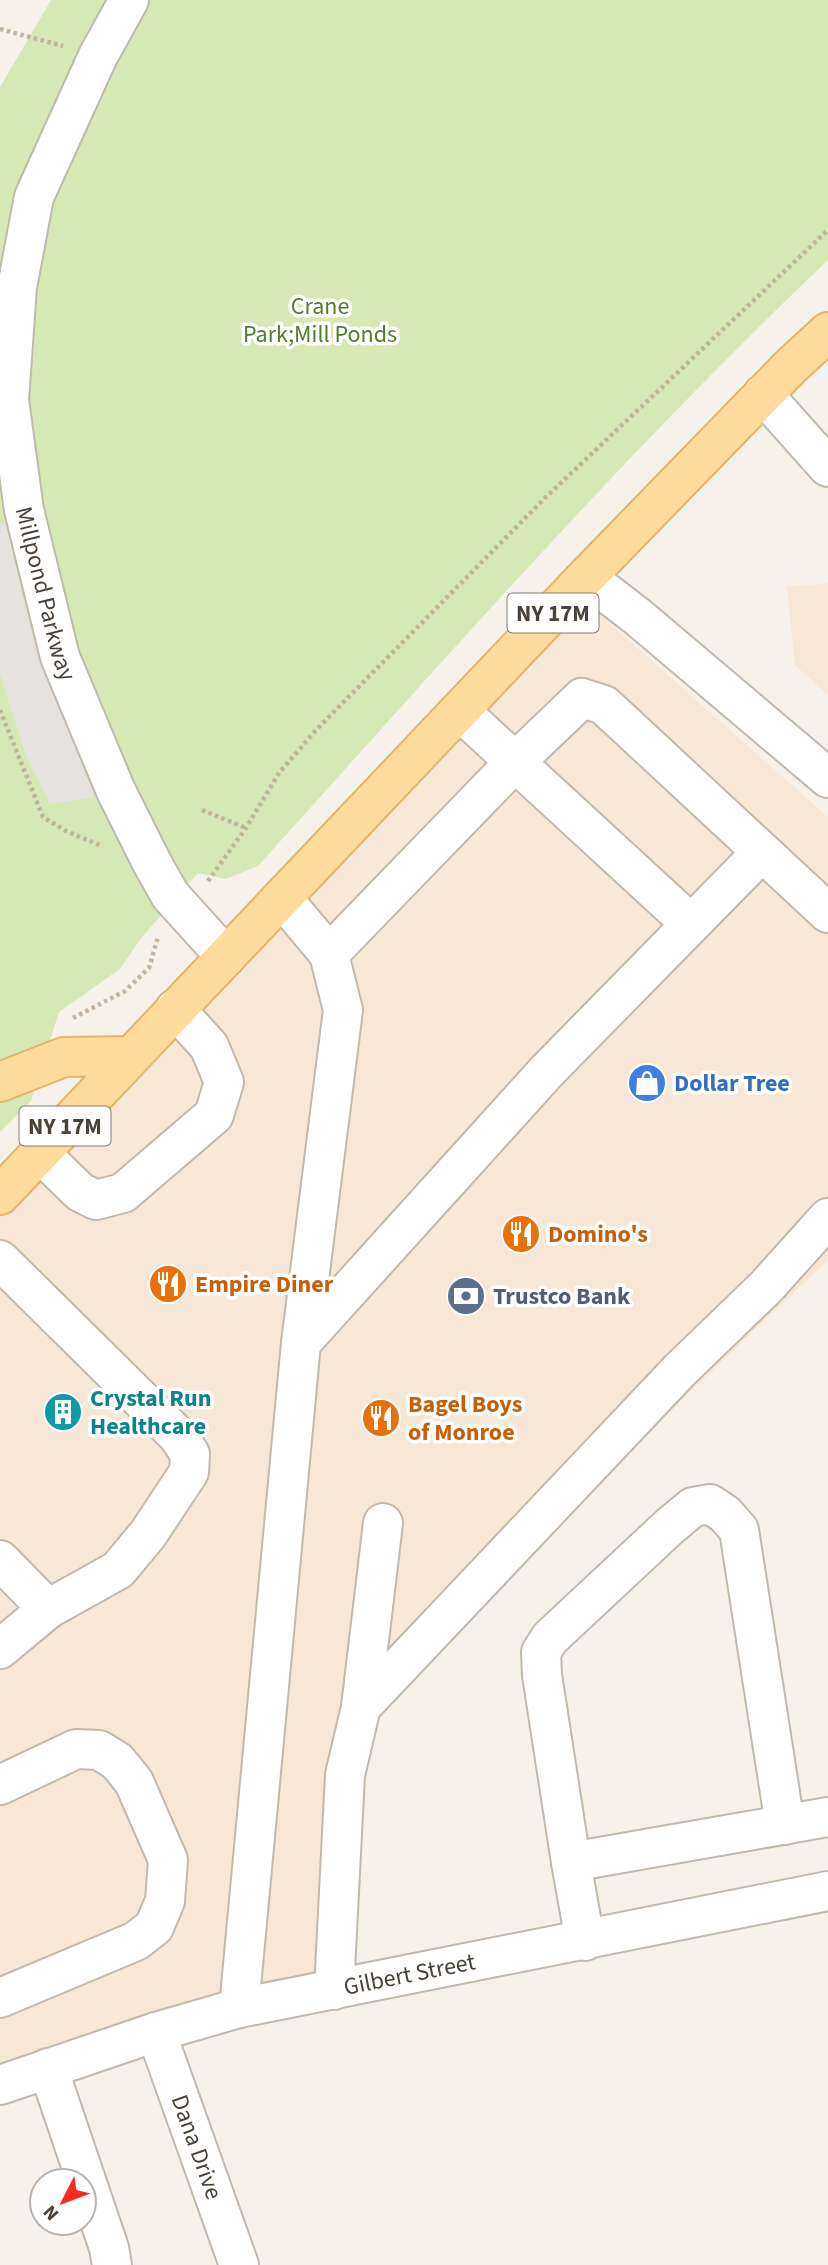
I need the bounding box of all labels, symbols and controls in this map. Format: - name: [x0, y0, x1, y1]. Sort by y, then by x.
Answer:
- park label: Crane Park;Mill Ponds: [243, 289, 397, 352]
- street label: Millpond Parkway: [6, 503, 85, 686]
- road number: NY 17M: [508, 594, 598, 632]
- shop icon: Dollar Tree: [626, 1062, 668, 1104]
- place label: Dollar Tree: [674, 1066, 790, 1101]
- road number: NY 17M: [20, 1106, 110, 1146]
- restaurant icon: Domino's: [500, 1213, 542, 1255]
- place label: Domino's: [548, 1217, 648, 1252]
- restaurant icon: Empire Diner: [147, 1263, 189, 1305]
- place label: Empire Diner: [195, 1267, 334, 1302]
- bank icon: Trustco Bank: [445, 1275, 487, 1317]
- place label: Trustco Bank: [493, 1279, 631, 1314]
- place label: Crystal Run Healthcare: [90, 1381, 211, 1444]
- place label: Bagel Boys of Monroe: [408, 1387, 522, 1450]
- building icon: Crystal Run Healthcare: [42, 1391, 84, 1433]
- restaurant icon: Bagel Boys of Monroe: [360, 1397, 402, 1439]
- street label: Gilbert Street: [341, 1944, 478, 2005]
- street label: Dana Drive: [162, 2090, 231, 2204]
- north arrow: [28, 2167, 98, 2237]
- text: N: [37, 2199, 66, 2226]

